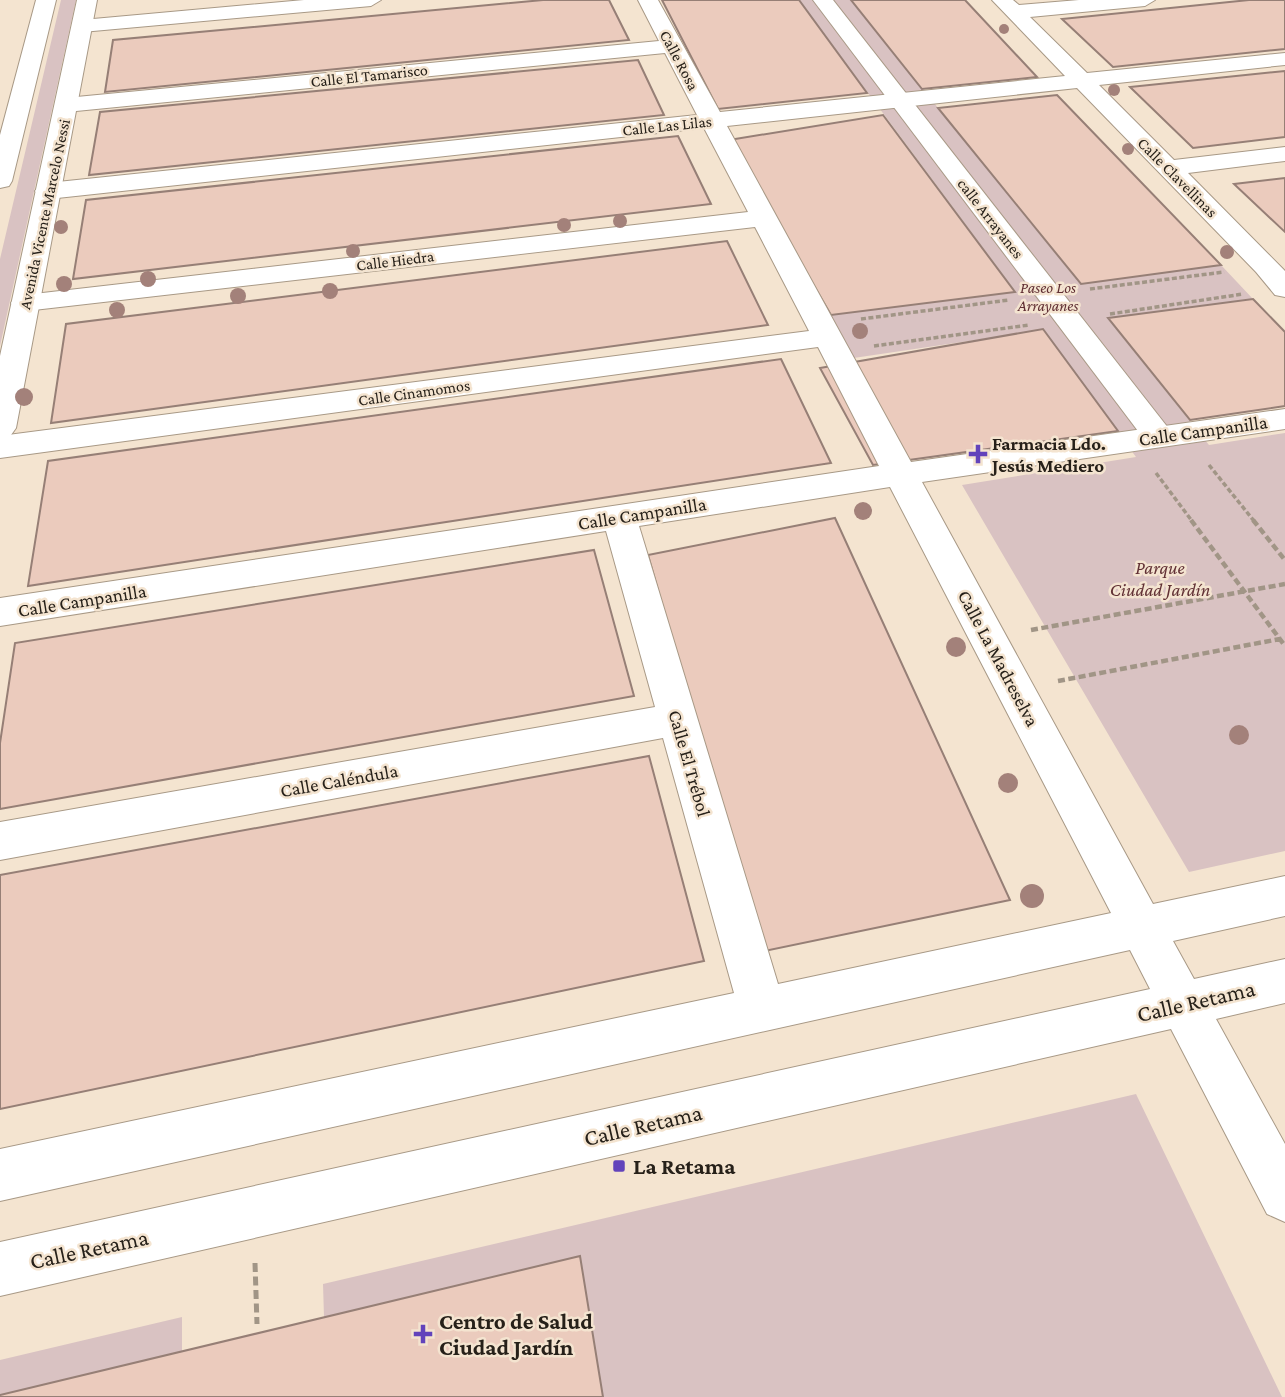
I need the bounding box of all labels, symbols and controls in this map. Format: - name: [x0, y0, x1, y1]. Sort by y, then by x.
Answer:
- street label: Calle Rosa: [657, 27, 703, 94]
- street label: Calle El Tamarisco: [310, 61, 428, 90]
- street label: Calle Las Lilas: [621, 112, 713, 139]
- street label: Avenida Vicente Marcelo Nessi: [16, 117, 73, 311]
- street label: Calle Clavellinas: [1134, 134, 1221, 221]
- street label: calle Arrayanes: [953, 175, 1027, 262]
- street label: Calle Hiedra: [355, 247, 435, 274]
- park label: Paseo Los Arrayanes: [1017, 279, 1078, 315]
- street label: Calle Cinamomos: [357, 376, 471, 409]
- street label: Calle Campanilla: [1137, 411, 1269, 450]
- place label: Farmacia Ldo. Jesús Mediero: [990, 433, 1106, 476]
- marker: Farmacia Ldo. Jesús Mediero: [970, 446, 986, 462]
- street label: Calle Campanilla: [576, 493, 708, 534]
- park label: Parque Ciudad Jardín: [1110, 557, 1210, 600]
- street label: Calle Campanilla: [16, 580, 148, 621]
- street label: Calle La Madreselva: [954, 587, 1043, 730]
- street label: Calle El Trébol: [664, 707, 715, 819]
- street label: Calle Caléndula: [279, 760, 400, 801]
- street label: Calle Retama: [1134, 975, 1258, 1027]
- street label: Calle Retama: [581, 1099, 705, 1151]
- place label: La Retama: [633, 1153, 736, 1179]
- marker: La Retama: [611, 1158, 627, 1174]
- street label: Calle Retama: [27, 1224, 151, 1274]
- place label: Centro de Salud Ciudad Jardín: [439, 1308, 593, 1360]
- marker: Centro de Salud Ciudad Jardín: [413, 1324, 433, 1344]

